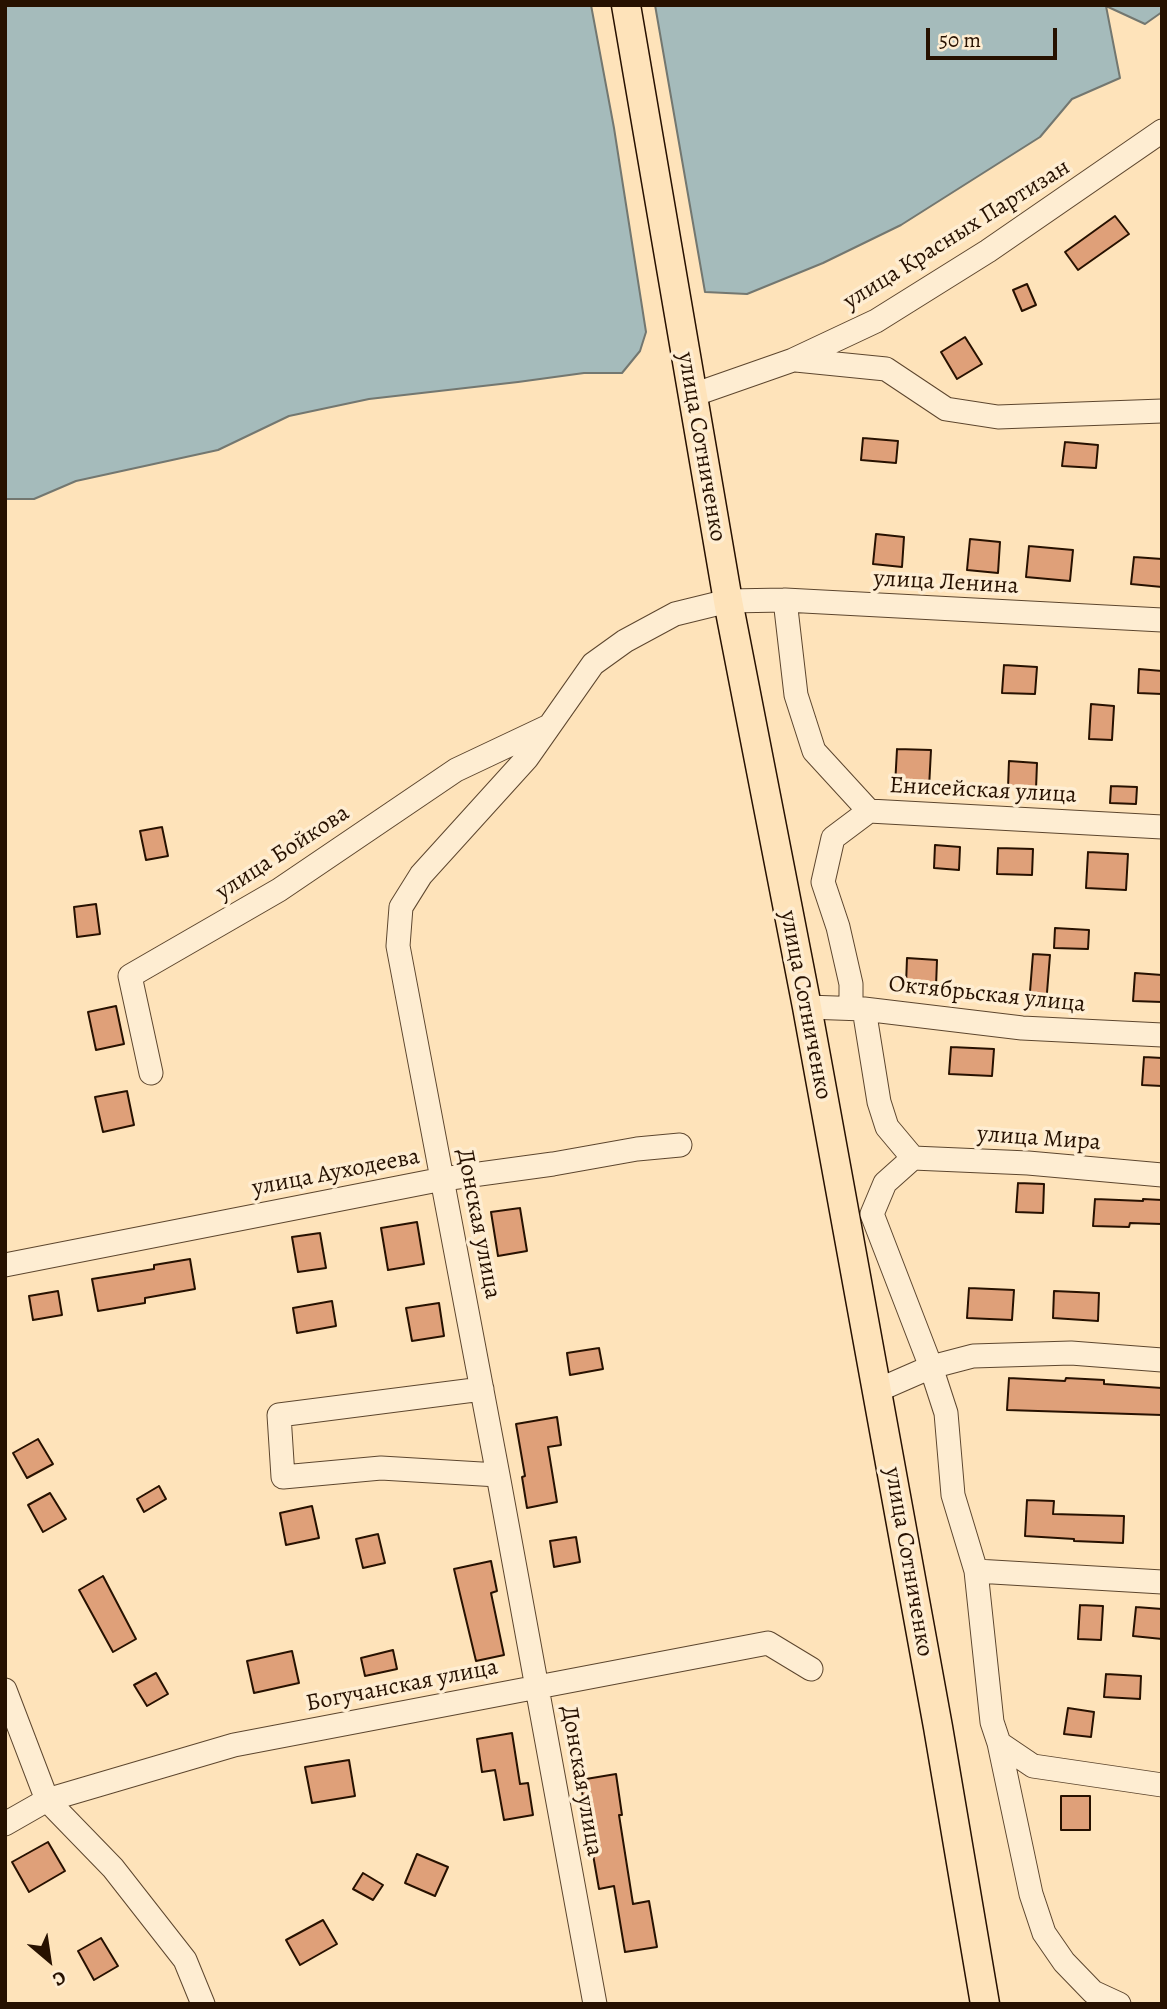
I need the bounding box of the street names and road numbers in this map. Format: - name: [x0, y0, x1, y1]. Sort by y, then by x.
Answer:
- street label: улица Красных Партизан: [838, 153, 1076, 317]
- street label: улица Сотниченко: [670, 350, 732, 544]
- street label: улица Ленина: [873, 565, 1019, 601]
- street label: Енисейская улица: [889, 772, 1077, 810]
- street label: улица Бойкова: [211, 799, 355, 907]
- street label: улица Сотниченко: [773, 908, 837, 1102]
- street label: Октябрьская улица: [887, 970, 1087, 1020]
- street label: улица Мира: [976, 1120, 1102, 1158]
- street label: улица Ауходеева: [250, 1143, 422, 1203]
- street label: Донская улица: [449, 1146, 507, 1302]
- street label: улица Сотниченко: [877, 1465, 939, 1659]
- street label: Богучанская улица: [304, 1653, 500, 1719]
- street label: Донская улица: [554, 1703, 608, 1859]

